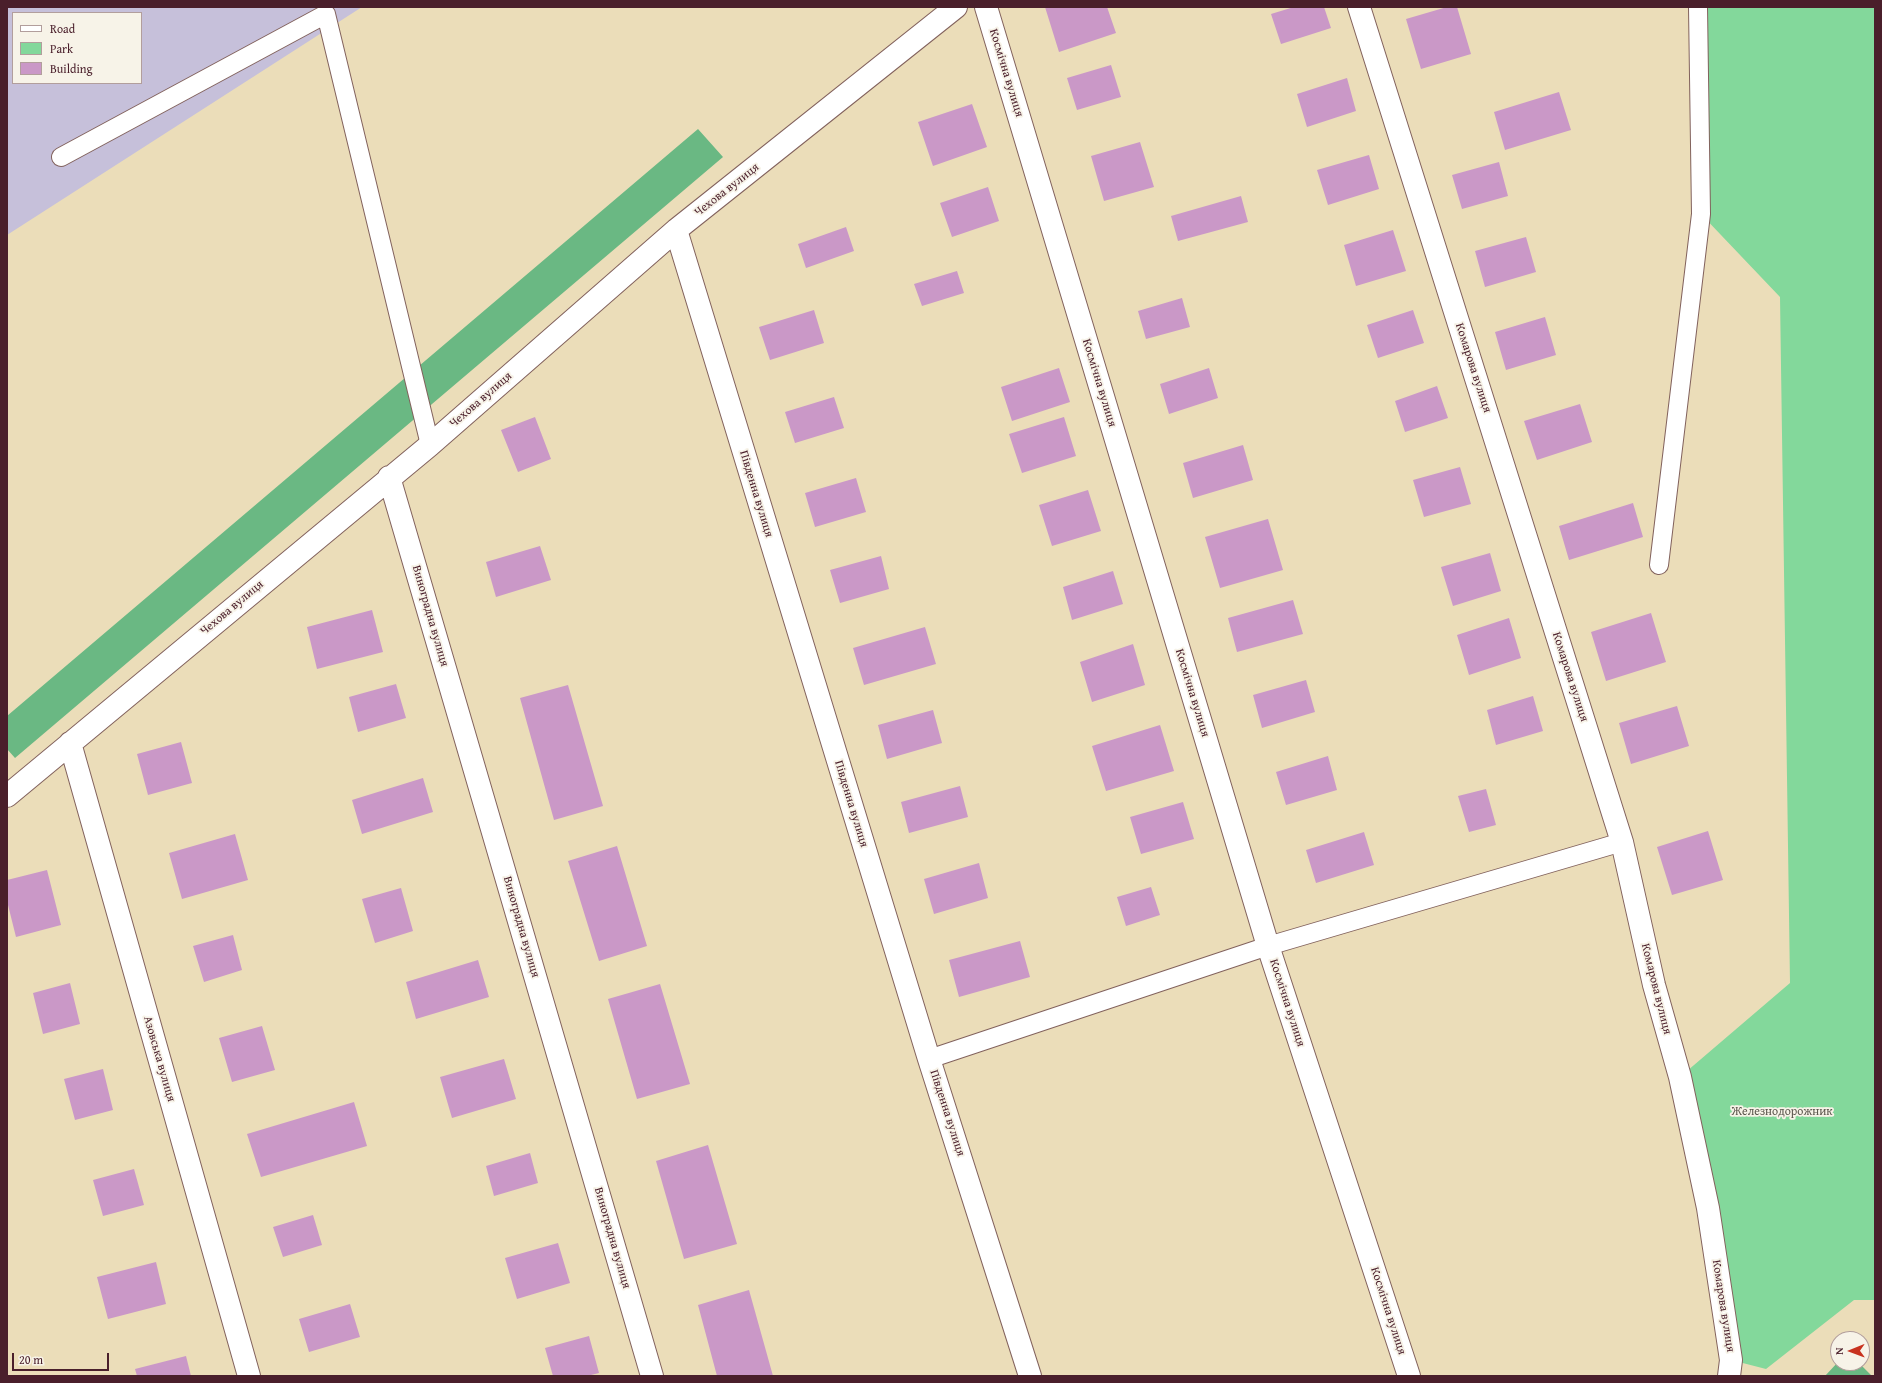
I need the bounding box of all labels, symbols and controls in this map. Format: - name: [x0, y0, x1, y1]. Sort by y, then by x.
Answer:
- legend: [12, 12, 142, 84]
- text: Road: [50, 20, 75, 37]
- street label: Космічна вулиця: [986, 27, 1026, 119]
- text: Park: [50, 40, 73, 57]
- text: Building: [50, 60, 93, 77]
- street label: Чехова вулиця: [692, 160, 762, 220]
- street label: Комарова вулиця: [1452, 321, 1494, 415]
- street label: Космічна вулиця: [1079, 337, 1119, 429]
- street label: Чехова вулиця: [447, 369, 515, 431]
- street label: Південна вулиця: [736, 449, 776, 539]
- street label: Виноградна вулиця: [409, 564, 451, 668]
- street label: Чехова вулиця: [197, 577, 267, 639]
- street label: Комарова вулиця: [1549, 630, 1591, 724]
- street label: Космічна вулиця: [1172, 647, 1212, 739]
- street label: Південна вулиця: [831, 759, 871, 849]
- street label: Виноградна вулиця: [500, 875, 542, 979]
- street label: Комарова вулиця: [1638, 942, 1674, 1036]
- street label: Космічна вулиця: [1266, 957, 1308, 1049]
- street label: Азовська вулиця: [140, 1014, 178, 1104]
- street label: Південна вулиця: [926, 1068, 968, 1158]
- park label: Железнодорожник: [1731, 1105, 1833, 1119]
- street label: Виноградна вулиця: [591, 1186, 633, 1290]
- street label: Комарова вулиця: [1709, 1259, 1737, 1353]
- street label: Космічна вулиця: [1367, 1265, 1409, 1357]
- north arrow: [1830, 1331, 1870, 1371]
- scale bar: [14, 1345, 111, 1371]
- text: N: [1831, 1347, 1847, 1355]
- text: 20 m: [19, 1351, 43, 1368]

